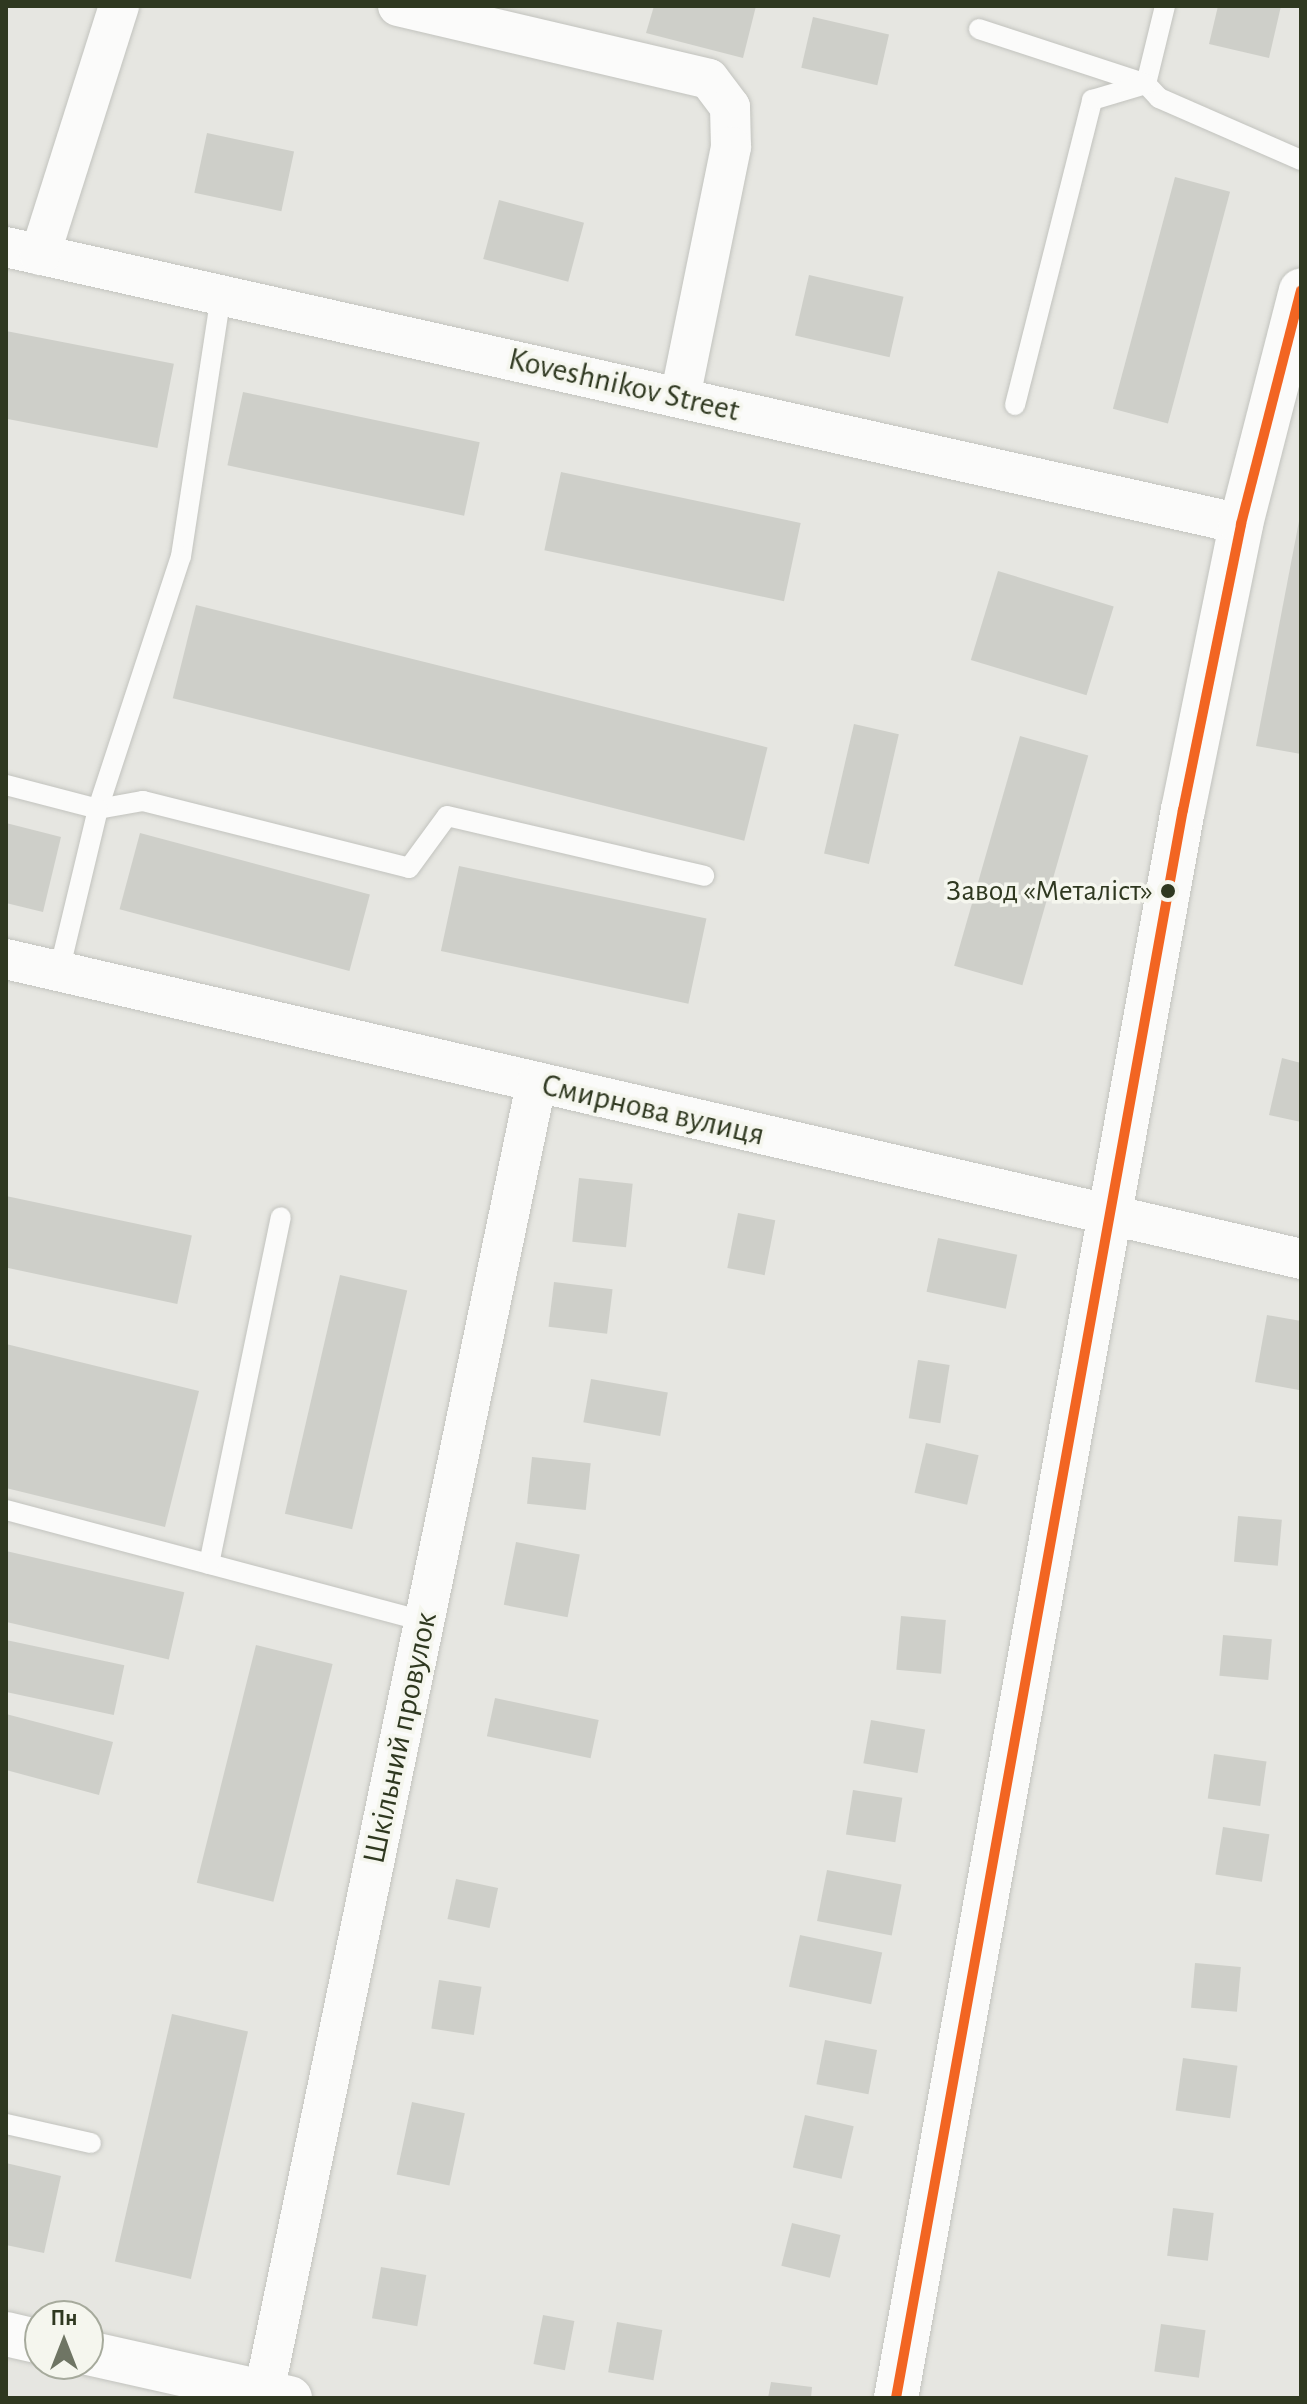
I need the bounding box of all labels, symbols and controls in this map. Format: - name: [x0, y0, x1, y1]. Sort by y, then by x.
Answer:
- street label: Koveshnikov Street: [505, 340, 743, 430]
- place label: Завод «Металіст»: [946, 873, 1153, 909]
- marker: Завод «Металіст»: [1160, 883, 1176, 899]
- street label: Смирнова вулиця: [538, 1066, 768, 1154]
- street label: Шкільний провулок: [355, 1609, 445, 1867]
- north arrow: [24, 2300, 104, 2380]
- text: Пн: [51, 2307, 77, 2329]

